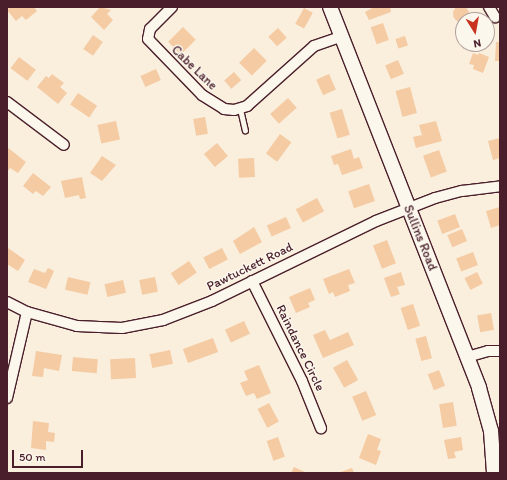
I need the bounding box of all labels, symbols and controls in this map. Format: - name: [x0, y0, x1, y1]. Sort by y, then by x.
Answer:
- north arrow: [455, 12, 495, 52]
- text: N: [472, 36, 482, 50]
- street label: Cabe Lane: [168, 42, 220, 94]
- street label: Sullins Road: [400, 203, 440, 273]
- street label: Pawtuckett Road: [204, 239, 296, 295]
- street label: Raindance Circle: [272, 302, 328, 394]
- scale bar: [14, 442, 85, 468]
- text: 50 m: [19, 450, 45, 464]

